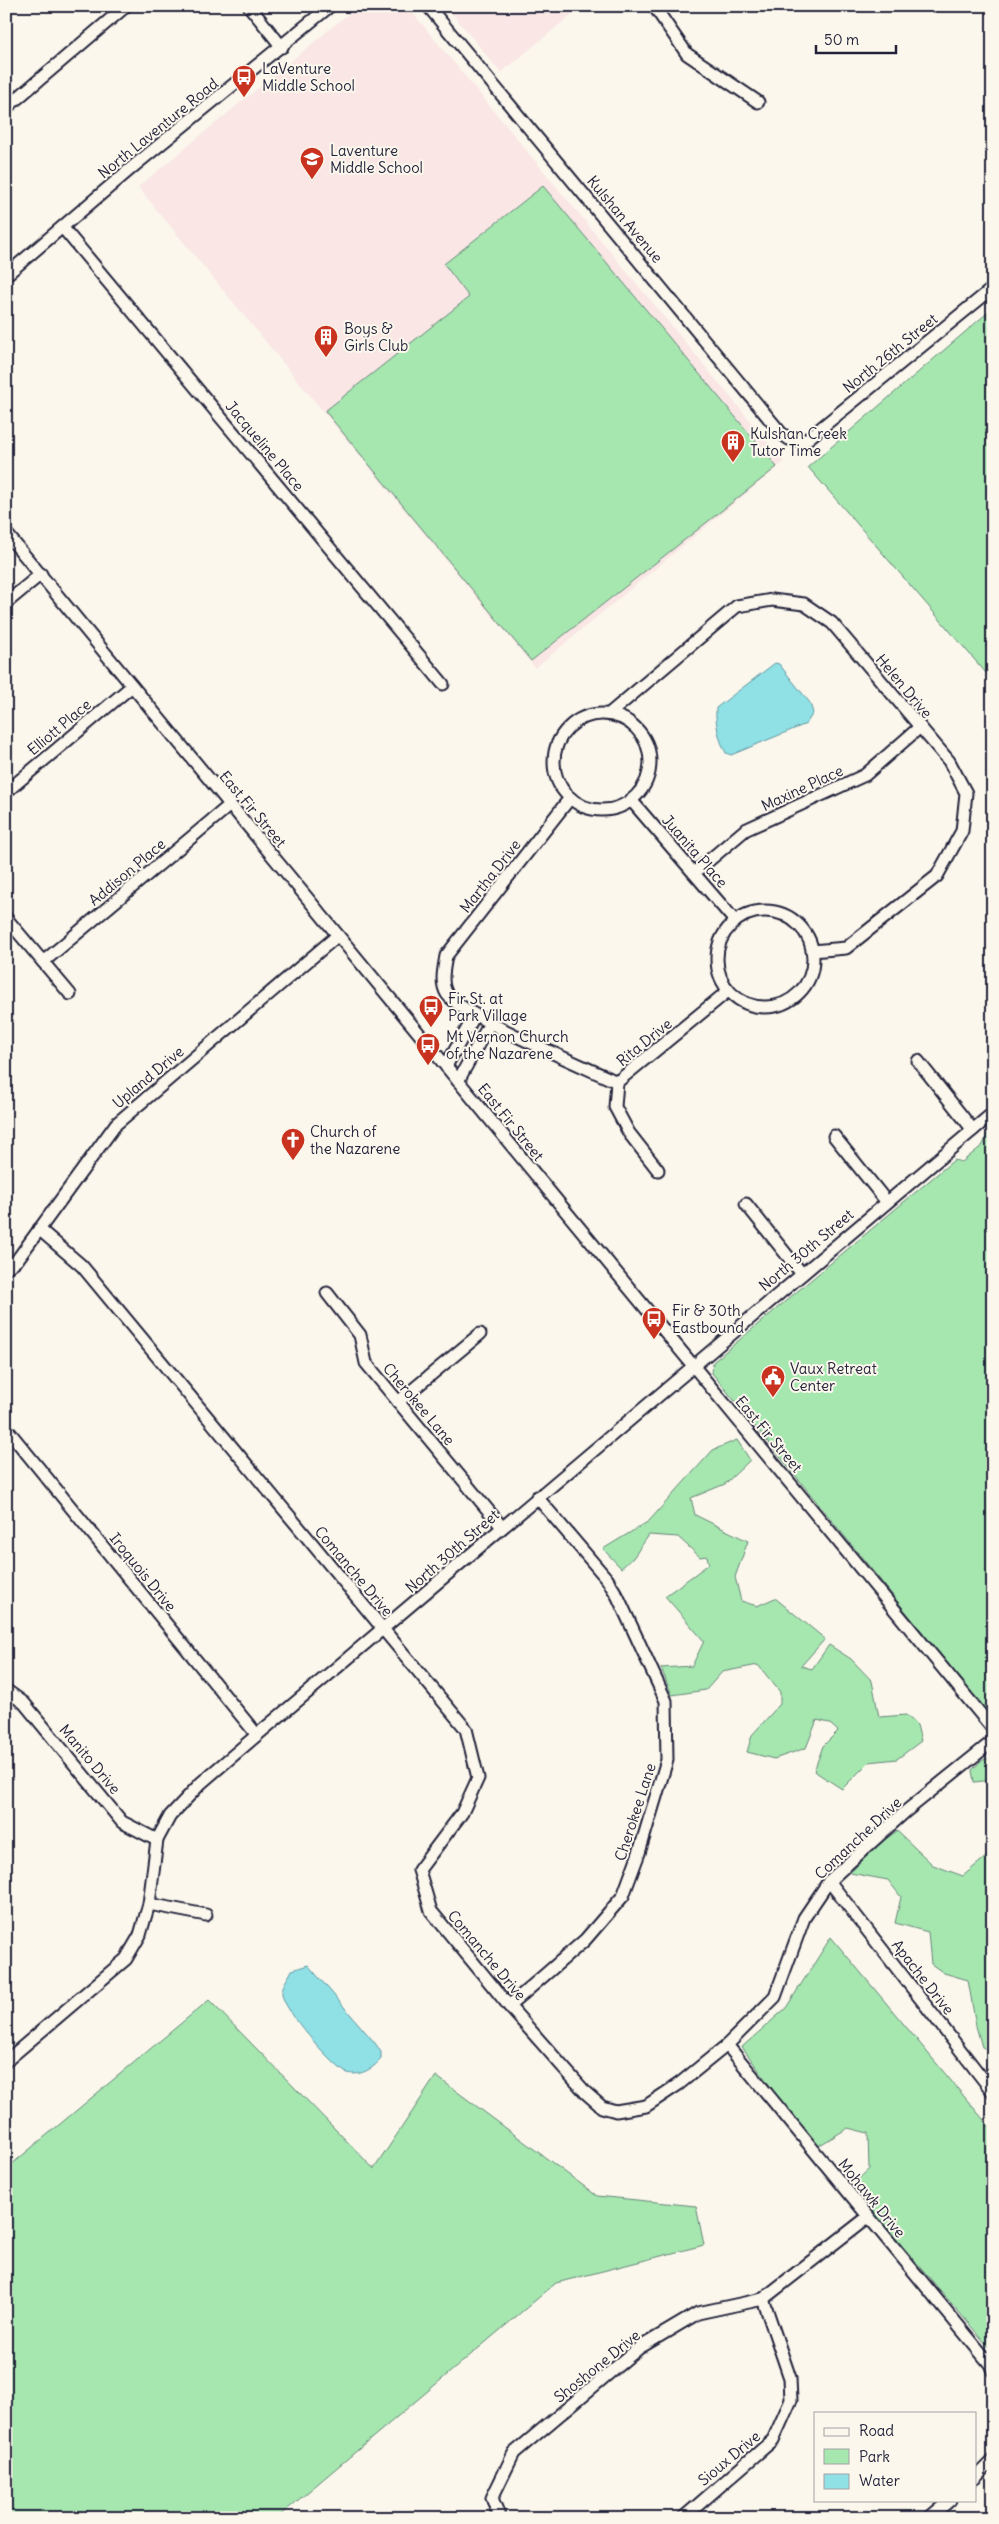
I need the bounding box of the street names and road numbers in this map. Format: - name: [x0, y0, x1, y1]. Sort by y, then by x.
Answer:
- street label: North Laventure Road: [94, 74, 222, 182]
- street label: Kulshan Avenue: [583, 172, 667, 266]
- street label: North 26th Street: [839, 309, 941, 397]
- street label: Jacqueline Place: [222, 397, 308, 495]
- street label: Helen Drive: [872, 650, 936, 722]
- street label: Elliott Place: [23, 695, 95, 759]
- street label: Maxine Place: [758, 761, 846, 815]
- street label: East Fir Street: [215, 767, 291, 851]
- street label: Juanita Place: [658, 811, 732, 891]
- street label: Addison Place: [85, 834, 169, 910]
- street label: Martha Drive: [455, 835, 525, 917]
- street label: Rita Drive: [613, 1014, 675, 1070]
- street label: Upland Drive: [109, 1042, 187, 1112]
- street label: East Fir Street: [474, 1079, 548, 1165]
- street label: North 30th Street: [755, 1205, 857, 1295]
- street label: Cherokee Lane: [379, 1359, 459, 1449]
- street label: East Fir Street: [731, 1392, 807, 1476]
- street label: North 30th Street: [401, 1505, 503, 1597]
- street label: Comanche Drive: [311, 1522, 397, 1620]
- street label: Iroquois Drive: [106, 1529, 180, 1615]
- street label: Manito Drive: [55, 1720, 125, 1798]
- street label: Cherokee Lane: [610, 1761, 660, 1863]
- street label: Comanche Drive: [811, 1793, 905, 1883]
- street label: Comanche Drive: [444, 1906, 530, 2004]
- street label: Apache Drive: [888, 1936, 958, 2018]
- street label: Mohawk Drive: [834, 2155, 910, 2241]
- street label: Shoshone Drive: [550, 2326, 644, 2406]
- street label: Sioux Drive: [694, 2427, 764, 2489]

